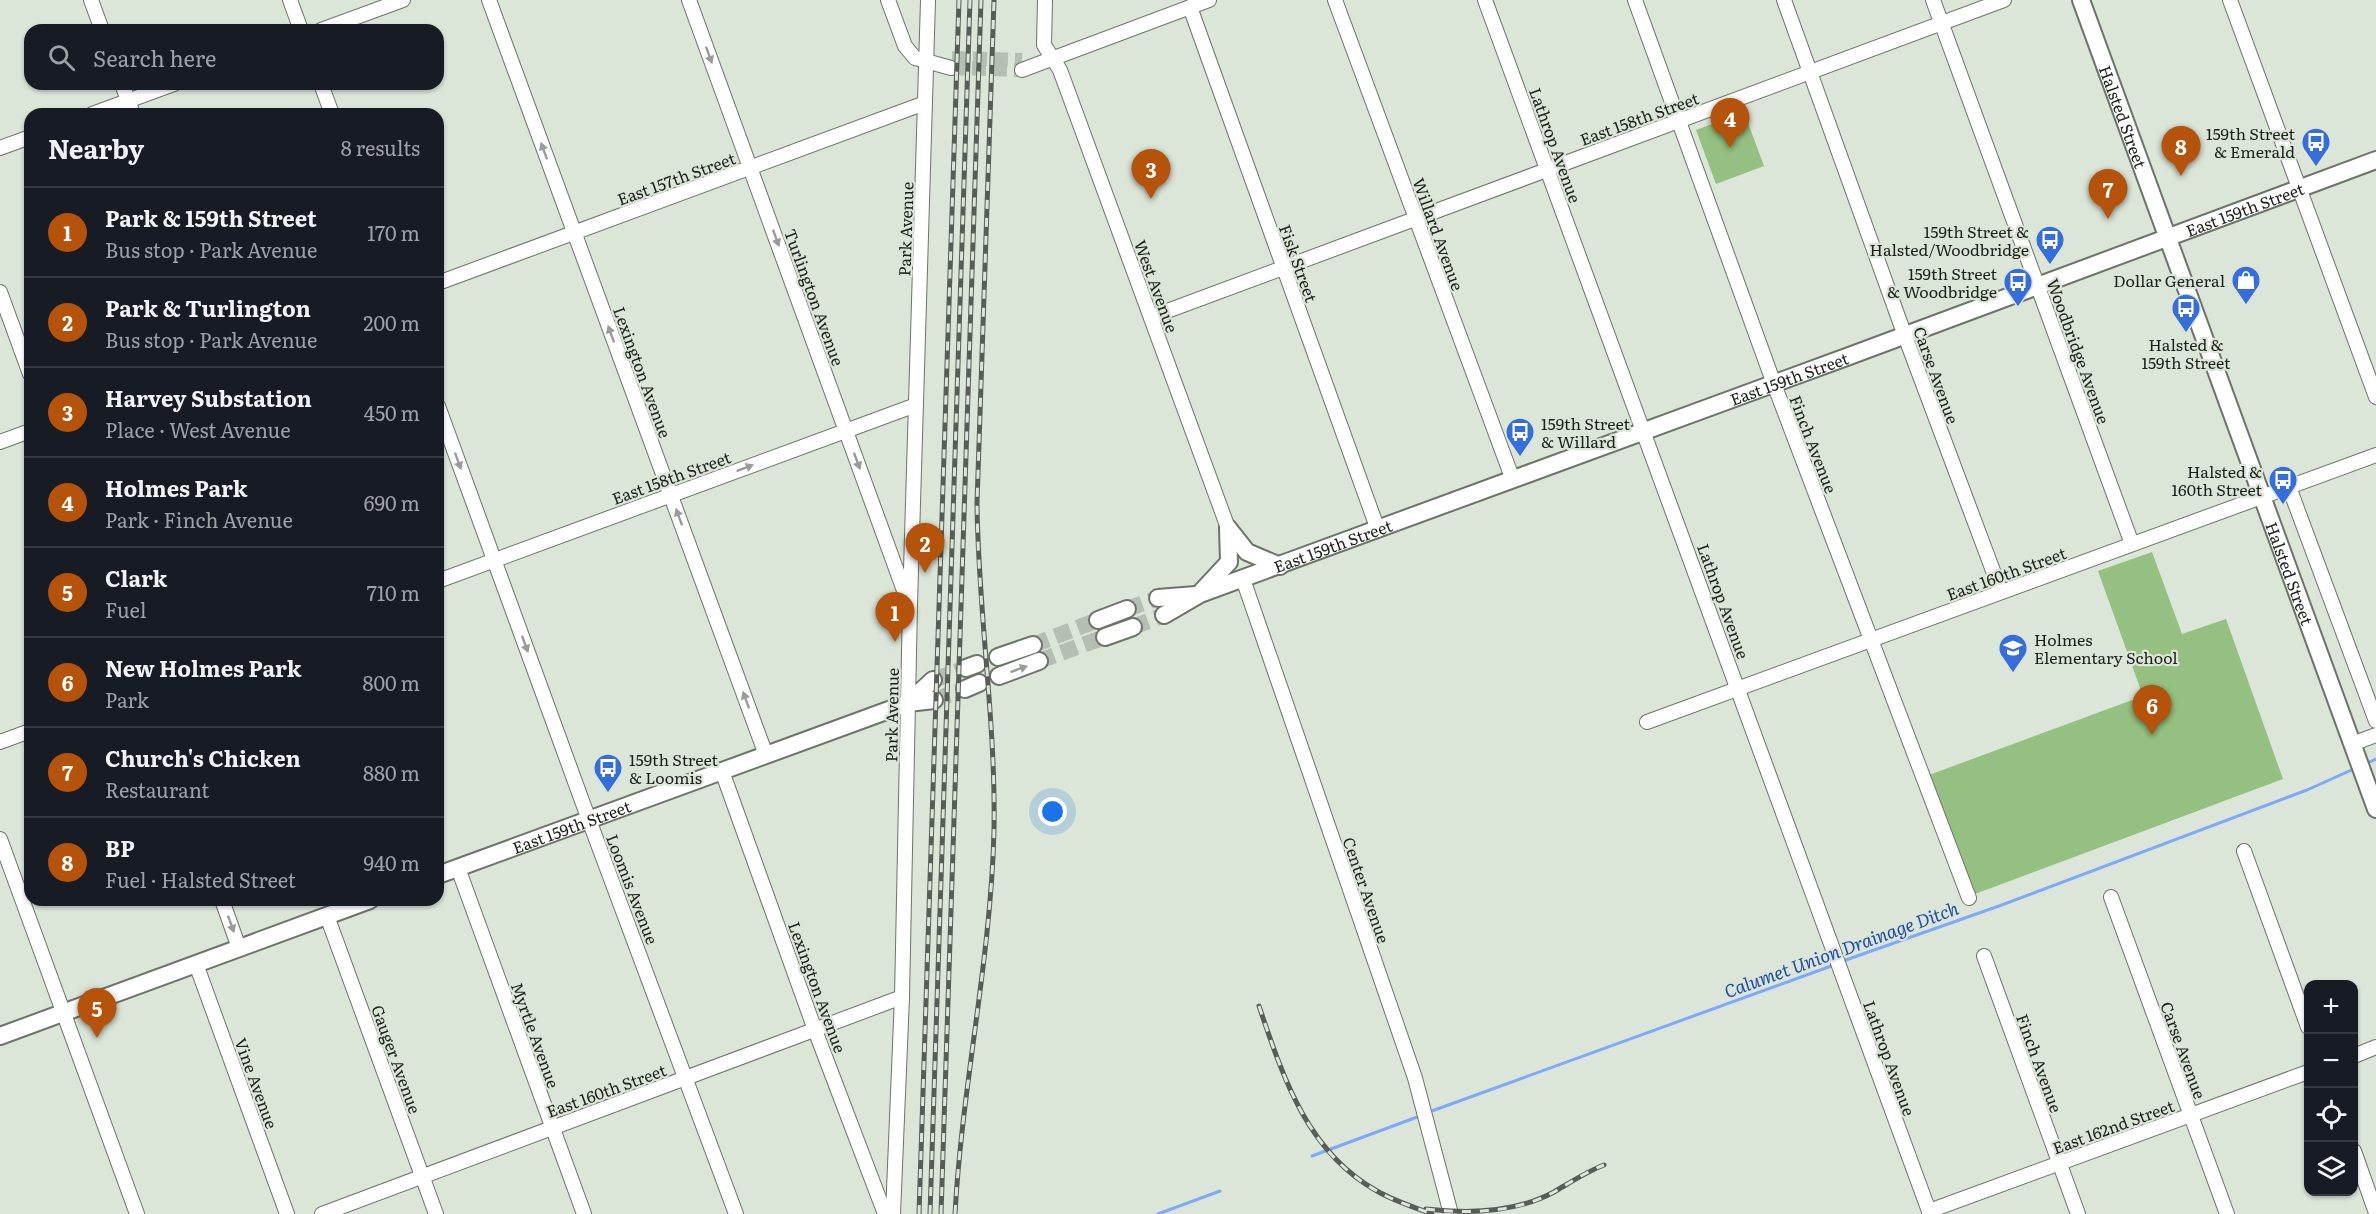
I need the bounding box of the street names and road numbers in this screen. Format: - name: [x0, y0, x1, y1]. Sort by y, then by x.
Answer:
- street label: Halsted Street: [2094, 62, 2153, 172]
- street label: Lathrop Avenue: [1524, 84, 1588, 206]
- street label: East 158th Street: [1576, 85, 1702, 151]
- street label: East 157th Street: [614, 145, 739, 211]
- street label: Willard Avenue: [1408, 174, 1470, 294]
- street label: East 159th Street: [2182, 176, 2308, 242]
- street label: Park Avenue: [891, 181, 919, 277]
- street label: Fisk Street: [1274, 221, 1324, 306]
- street label: Turlington Avenue: [779, 225, 851, 369]
- street label: West Avenue: [1129, 236, 1185, 336]
- street label: Woodbridge Avenue: [2042, 275, 2116, 427]
- street label: Lexington Avenue: [608, 303, 678, 441]
- street label: Carse Avenue: [1908, 323, 1966, 427]
- street label: East 159th Street: [1726, 345, 1852, 411]
- street label: Finch Avenue: [1784, 391, 1844, 497]
- street label: East 158th Street: [608, 444, 734, 510]
- street label: East 159th Street: [1270, 512, 1396, 578]
- street label: Halsted Street: [2260, 518, 2320, 628]
- street label: Lathrop Avenue: [1692, 540, 1756, 662]
- street label: East 160th Street: [1943, 540, 2070, 606]
- street label: Park Avenue: [878, 668, 904, 762]
- street label: East 159th Street: [509, 793, 634, 859]
- street label: Loomis Avenue: [601, 830, 665, 948]
- street label: Center Avenue: [1338, 834, 1396, 946]
- street label: Lexington Avenue: [783, 918, 853, 1056]
- street label: Myrtle Avenue: [506, 979, 566, 1091]
- street label: Lathrop Avenue: [1858, 997, 1922, 1119]
- street label: Carse Avenue: [2155, 998, 2213, 1102]
- street label: Gauger Avenue: [366, 1001, 428, 1117]
- street label: Finch Avenue: [2011, 1010, 2069, 1116]
- street label: Vine Avenue: [229, 1034, 285, 1132]
- street label: East 160th Street: [543, 1057, 670, 1123]
- street label: East 162nd Street: [2049, 1093, 2178, 1159]

